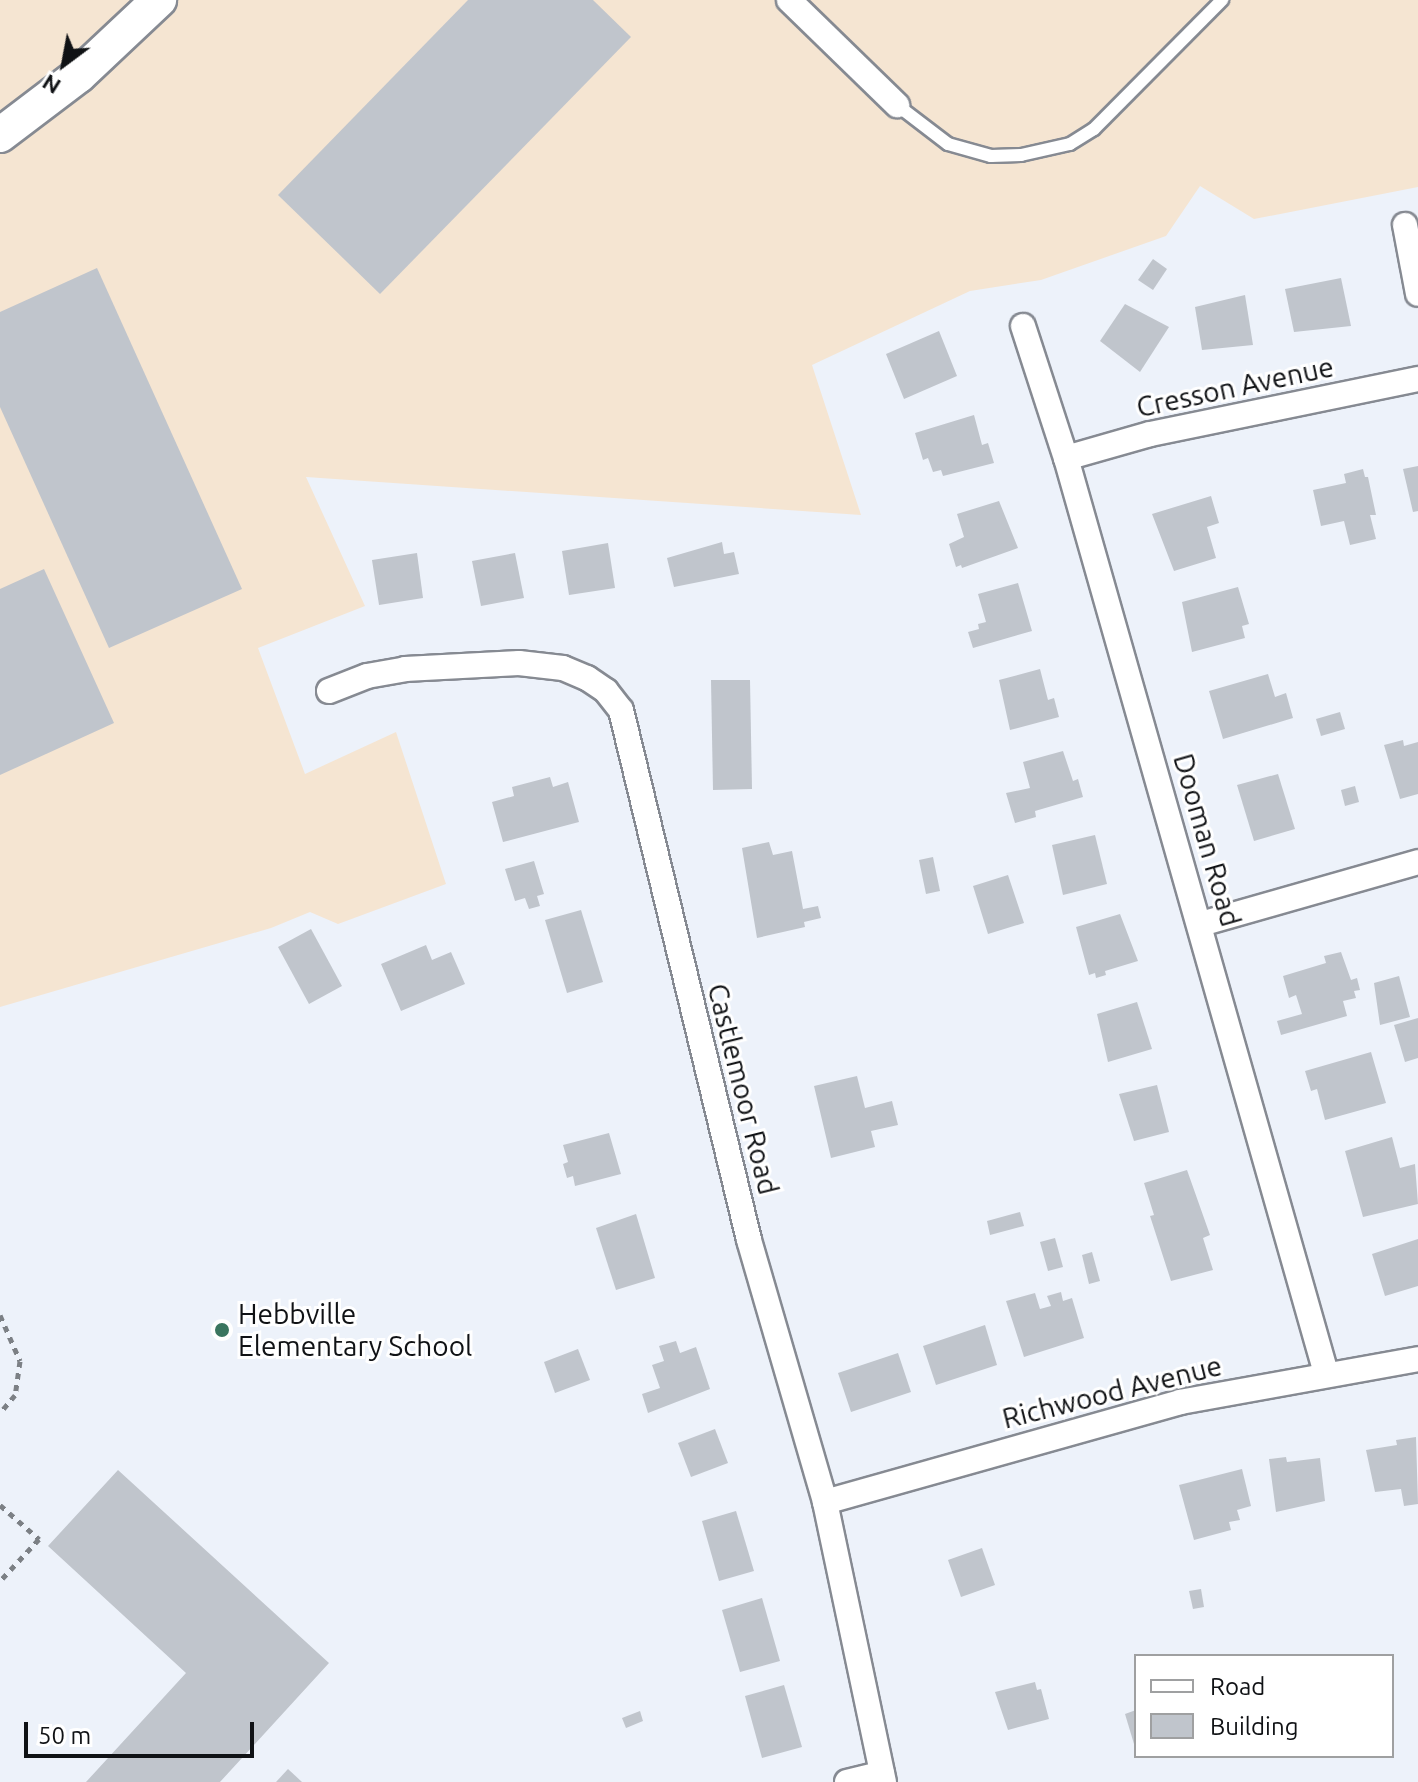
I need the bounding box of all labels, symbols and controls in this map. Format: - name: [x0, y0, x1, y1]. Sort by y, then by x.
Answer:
- north arrow: [24, 24, 104, 104]
- text: N: [37, 70, 65, 100]
- street label: Cresson Avenue: [1133, 350, 1337, 424]
- street label: Dooman Road: [1166, 750, 1248, 930]
- street label: Castlemoor Road: [701, 980, 785, 1198]
- place label: Hebbville Elementary School: [238, 1297, 472, 1363]
- marker: Hebbville Elementary School: [213, 1321, 231, 1339]
- street label: Richwood Avenue: [999, 1349, 1225, 1435]
- legend: [1134, 1654, 1394, 1758]
- text: Road: [1210, 1673, 1265, 1700]
- scale bar: [28, 1706, 258, 1756]
- text: Building: [1210, 1713, 1298, 1740]
- text: 50 m: [38, 1722, 91, 1749]

